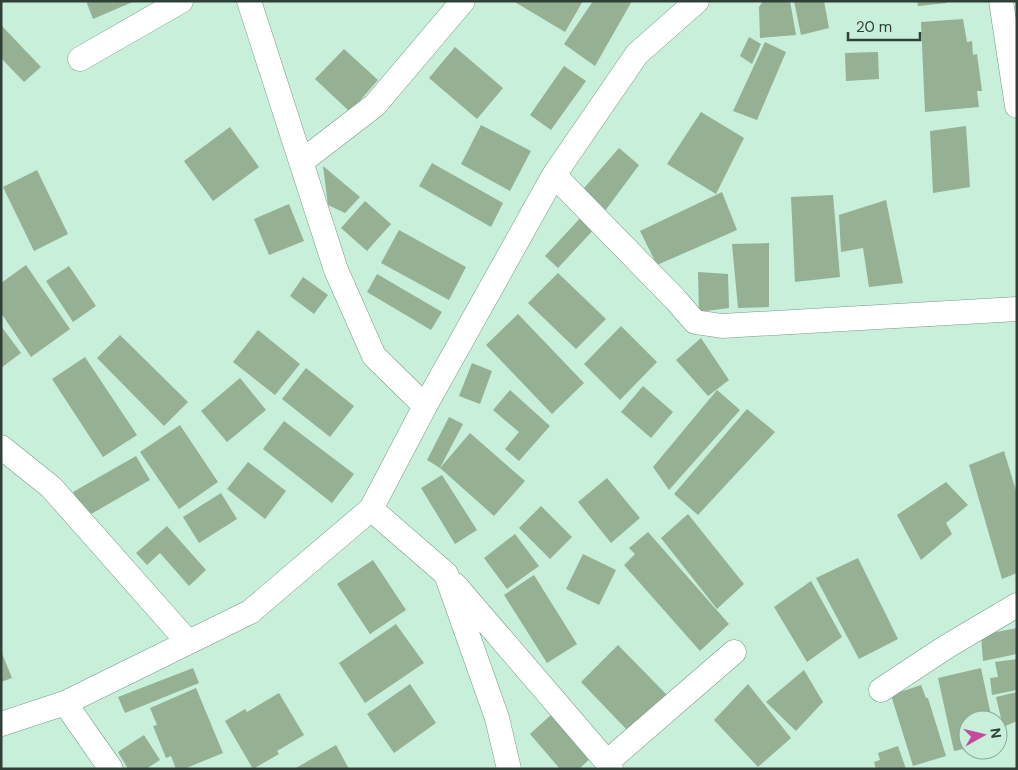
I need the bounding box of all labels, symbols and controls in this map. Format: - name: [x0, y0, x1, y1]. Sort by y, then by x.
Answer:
- scale bar: [848, 10, 920, 42]
- text: 20 m: [856, 17, 892, 37]
- north arrow: [958, 710, 1008, 760]
- text: N: [986, 727, 1005, 740]

